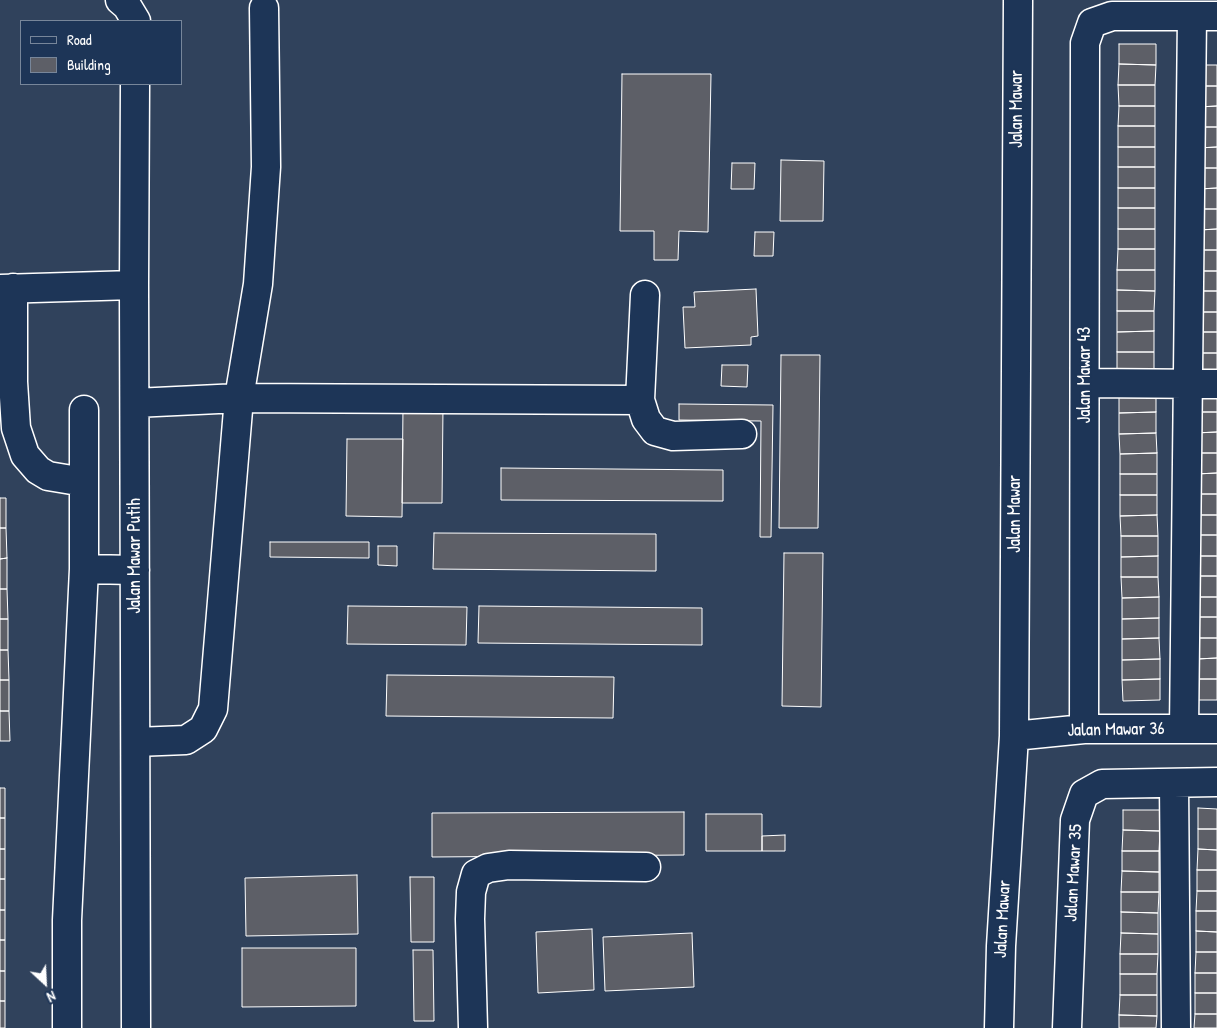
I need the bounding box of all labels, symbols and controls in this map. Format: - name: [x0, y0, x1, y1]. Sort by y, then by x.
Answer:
- legend: [20, 20, 182, 85]
- text: Road: [67, 29, 92, 50]
- text: Building: [67, 54, 111, 75]
- street label: Jalan Mawar: [1006, 70, 1028, 148]
- street label: Jalan Mawar 43: [1074, 327, 1096, 423]
- street label: Jalan Mawar: [1004, 475, 1026, 553]
- street label: Jalan Mawar Putih: [124, 498, 146, 614]
- street label: Jalan Mawar 36: [1067, 718, 1165, 742]
- street label: Jalan Mawar 35: [1061, 824, 1087, 922]
- street label: Jalan Mawar: [990, 880, 1016, 958]
- north arrow: [20, 958, 70, 1008]
- text: N: [44, 987, 59, 1007]

